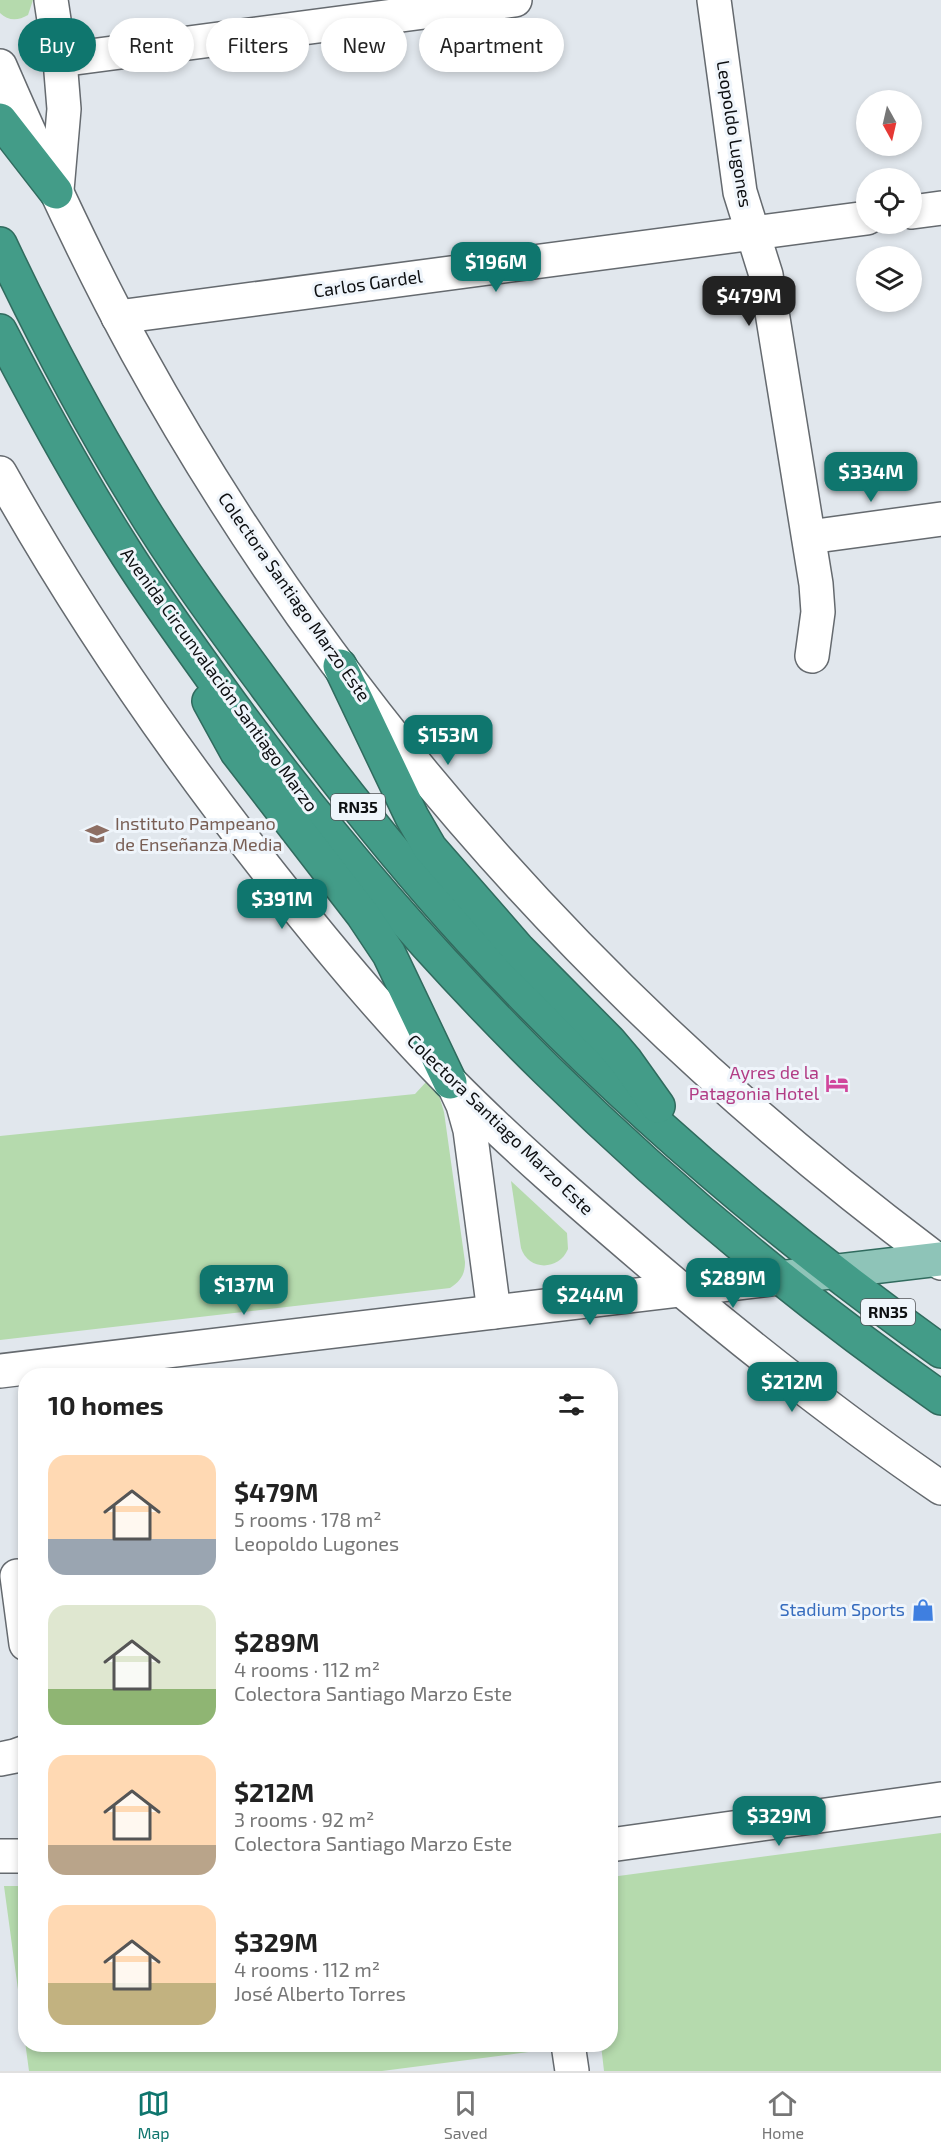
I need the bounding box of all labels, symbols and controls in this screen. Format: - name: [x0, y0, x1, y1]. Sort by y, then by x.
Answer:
- chip: Buy: [18, 18, 96, 72]
- chip: Rent: [108, 18, 194, 72]
- chip: Filters: [206, 18, 309, 72]
- chip: New: [321, 18, 407, 72]
- chip: Apartment: [419, 18, 564, 72]
- street label: Leopoldo Lugones: [712, 59, 757, 209]
- north arrow: [856, 90, 922, 156]
- map controls: [856, 90, 922, 312]
- button: locate: [856, 168, 922, 234]
- pin: $196M: [454, 242, 538, 293]
- button: layers: [856, 246, 922, 312]
- text: $196M: [465, 249, 527, 273]
- street label: Carlos Gardel: [312, 264, 424, 302]
- pin: $479M: [707, 276, 791, 327]
- text: $479M: [717, 283, 782, 307]
- pin: $334M: [829, 452, 913, 503]
- text: $334M: [838, 459, 904, 483]
- street label: Colectora Santiago Marzo Este: [214, 488, 376, 705]
- street label: Avenida Circunvalación Santiago Marzo: [117, 543, 323, 816]
- pin: $153M: [406, 715, 490, 766]
- text: $153M: [418, 722, 478, 746]
- road number: RN35: [331, 794, 385, 820]
- place label: Instituto Pampeano de Enseñanza Media: [115, 812, 282, 855]
- school or university icon: Instituto Pampeano de Enseñanza Media: [84, 821, 110, 847]
- pin: $391M: [240, 879, 324, 930]
- text: $391M: [251, 886, 313, 910]
- street label: Colectora Santiago Marzo Este: [403, 1029, 598, 1219]
- place label: Ayres de la Patagonia Hotel: [689, 1061, 820, 1104]
- hotel icon: Ayres de la Patagonia Hotel: [824, 1070, 850, 1096]
- pin: $289M: [691, 1258, 775, 1309]
- pin: $137M: [202, 1265, 286, 1316]
- text: $289M: [700, 1265, 766, 1289]
- text: $137M: [214, 1272, 274, 1296]
- pin: $244M: [548, 1275, 632, 1326]
- text: $244M: [557, 1282, 624, 1306]
- road number: RN35: [861, 1299, 915, 1325]
- pin: $212M: [750, 1362, 834, 1413]
- text: $212M: [761, 1369, 823, 1393]
- icon: filters: [555, 1388, 588, 1421]
- text: 10 homes: [48, 1389, 164, 1420]
- text: $479M: [234, 1476, 319, 1507]
- icon: home: [96, 1479, 168, 1551]
- text: 5 rooms · 178 m²: [234, 1507, 382, 1531]
- text: Leopoldo Lugones: [234, 1531, 399, 1555]
- shop icon: Stadium Sports: [910, 1597, 936, 1623]
- place label: Stadium Sports: [779, 1598, 905, 1620]
- text: $289M: [234, 1626, 320, 1657]
- icon: home: [96, 1629, 168, 1701]
- text: 4 rooms · 112 m²: [234, 1657, 380, 1681]
- text: Colectora Santiago Marzo Este: [234, 1681, 512, 1705]
- text: $212M: [234, 1776, 314, 1807]
- icon: home: [96, 1779, 168, 1851]
- pin: $329M: [737, 1796, 821, 1847]
- text: $329M: [747, 1803, 811, 1827]
- text: 3 rooms · 92 m²: [234, 1807, 374, 1831]
- text: Colectora Santiago Marzo Este: [234, 1831, 512, 1855]
- text: $329M: [234, 1926, 318, 1957]
- icon: home: [96, 1929, 168, 2001]
- text: 4 rooms · 112 m²: [234, 1957, 380, 1981]
- text: José Alberto Torres: [234, 1981, 406, 2005]
- tab: Map: [137, 2087, 170, 2142]
- tab: Saved: [444, 2087, 488, 2142]
- tab: Home: [762, 2087, 804, 2142]

